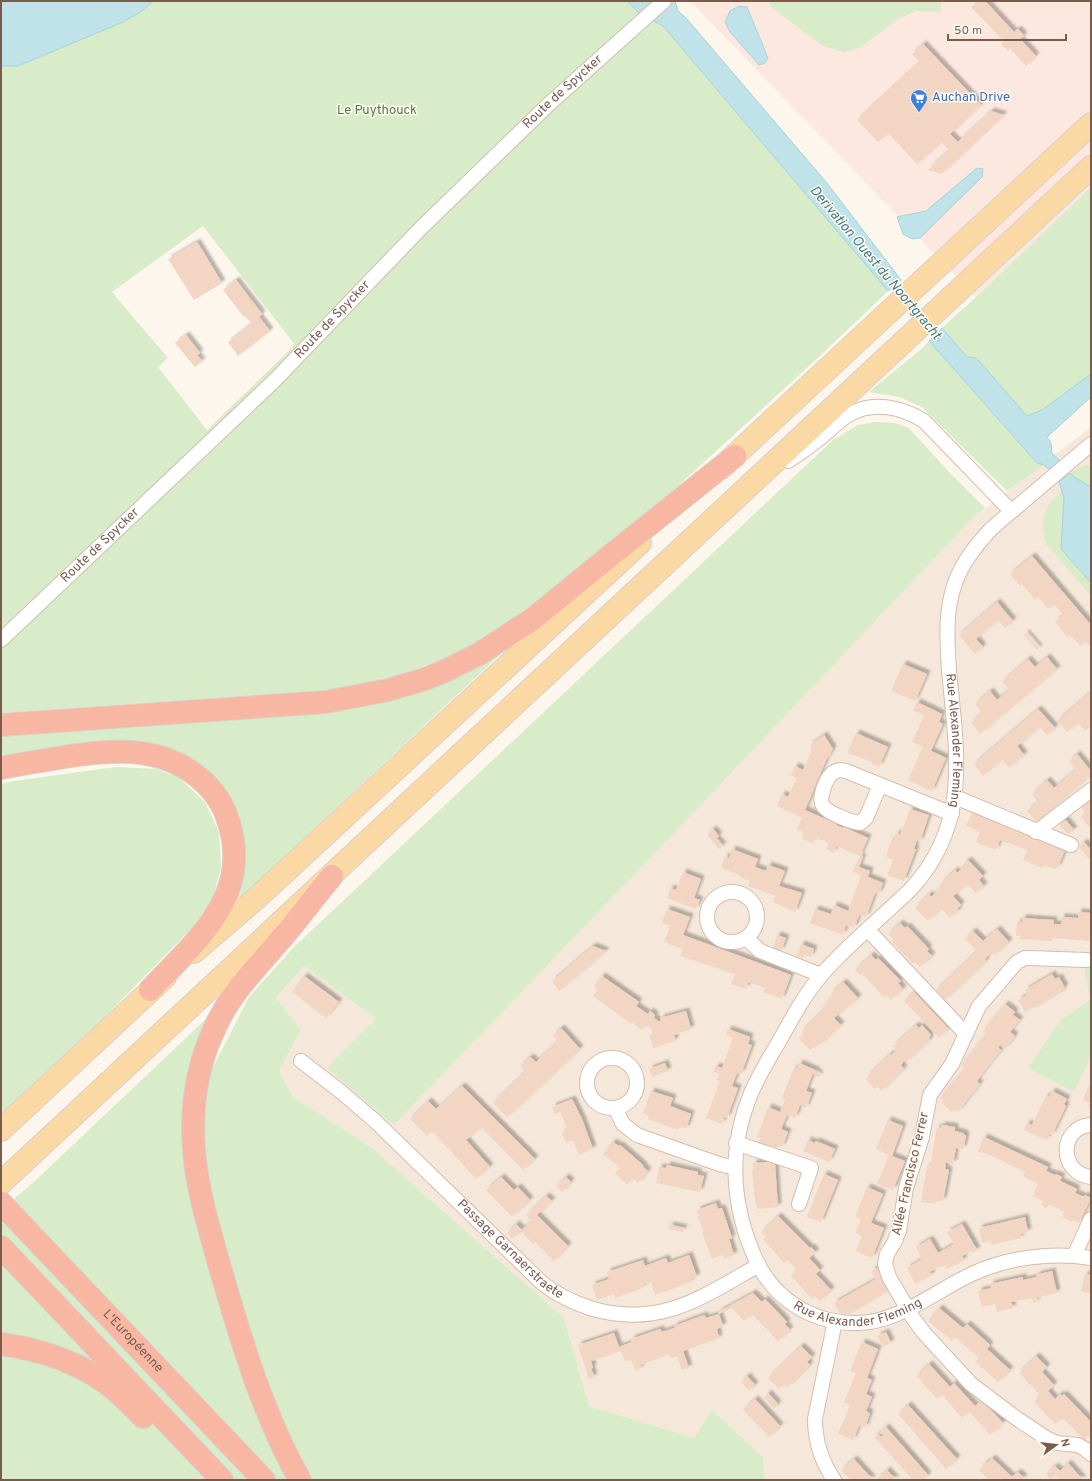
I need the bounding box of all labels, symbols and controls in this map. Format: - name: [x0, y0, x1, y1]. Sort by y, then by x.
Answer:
- scale bar: [948, 16, 1066, 42]
- text: 50 m: [954, 23, 982, 39]
- street label: Route de Spycker: [520, 52, 606, 133]
- supermarket icon: Auchan Drive: [909, 88, 929, 113]
- place label: Auchan Drive: [932, 90, 1010, 106]
- park label: Le Puythouck: [337, 103, 417, 119]
- water label: Derivation Ouest du Noortgracht: [806, 183, 945, 344]
- street label: Route de Spycker: [292, 278, 374, 362]
- street label: Route de Spycker: [58, 505, 143, 587]
- street label: Rue Alexander Fleming: [941, 673, 964, 809]
- street label: Allée Francisco Ferrer: [889, 1111, 933, 1237]
- street label: Passage Garnaerstraete: [453, 1197, 566, 1303]
- street label: Rue Alexander Fleming: [789, 1291, 925, 1309]
- text: Rue Alexander Fleming: [790, 1295, 925, 1331]
- street label: L'Européenne: [99, 1307, 166, 1376]
- north arrow: [1036, 1425, 1076, 1465]
- text: N: [1057, 1437, 1072, 1448]

